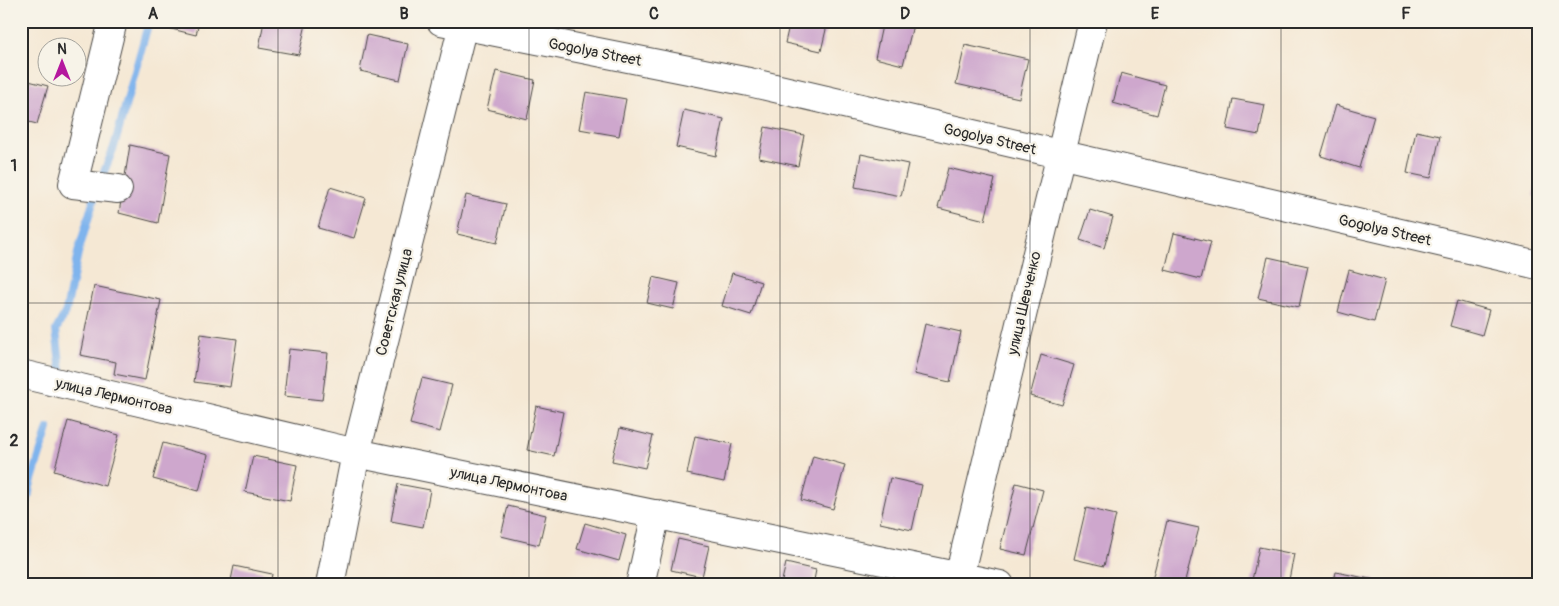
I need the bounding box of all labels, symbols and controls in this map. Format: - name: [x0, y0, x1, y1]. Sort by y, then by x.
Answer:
- text: A: [148, 4, 159, 24]
- text: B: [399, 4, 409, 24]
- text: C: [649, 4, 659, 24]
- text: D: [900, 4, 910, 24]
- text: E: [1151, 4, 1160, 24]
- text: F: [1401, 4, 1411, 24]
- street label: Gogolya Street: [547, 34, 644, 71]
- north arrow: [38, 38, 88, 88]
- text: N: [57, 41, 67, 58]
- street label: Gogolya Street: [942, 120, 1039, 160]
- text: 1: [11, 156, 17, 176]
- street label: Gogolya Street: [1337, 211, 1434, 251]
- street label: Советская улица: [372, 247, 417, 358]
- street label: улица Шевченко: [1003, 249, 1046, 358]
- street label: улица Лермонтова: [53, 374, 174, 419]
- text: 2: [10, 431, 19, 451]
- street label: улица Лермонтова: [448, 463, 569, 506]

